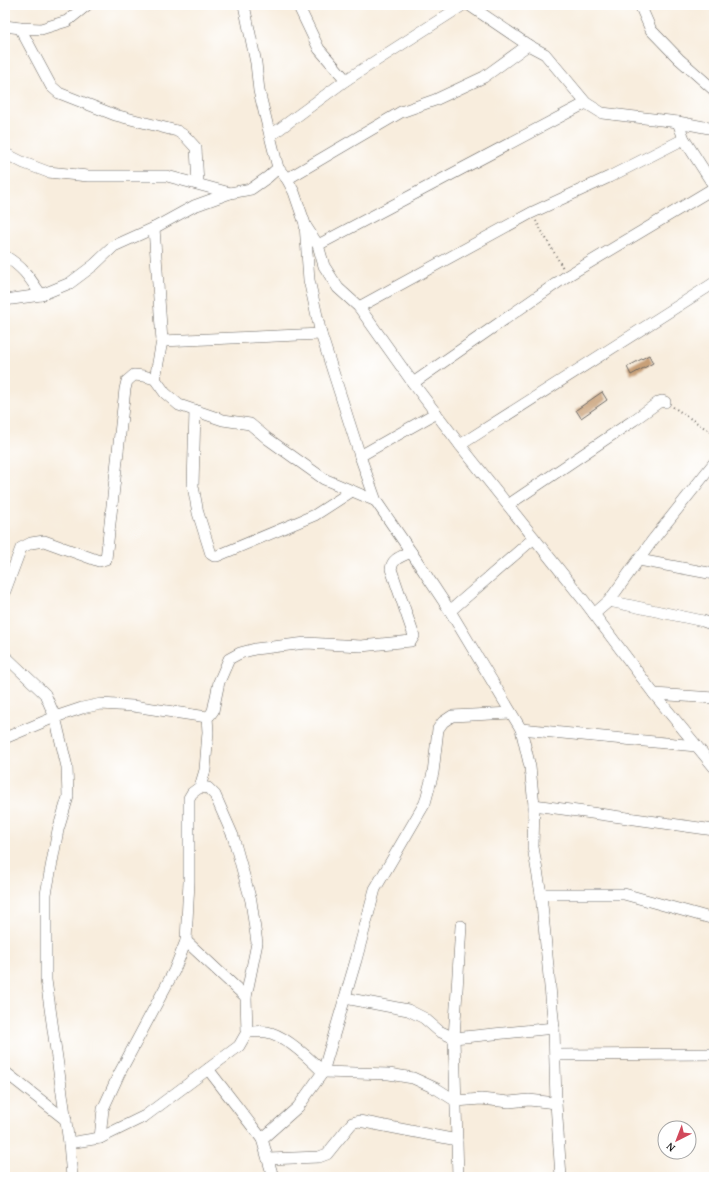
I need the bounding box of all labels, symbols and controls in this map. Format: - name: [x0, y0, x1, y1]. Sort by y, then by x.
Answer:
- north arrow: [657, 1120, 697, 1160]
- text: N: [662, 1139, 678, 1156]

